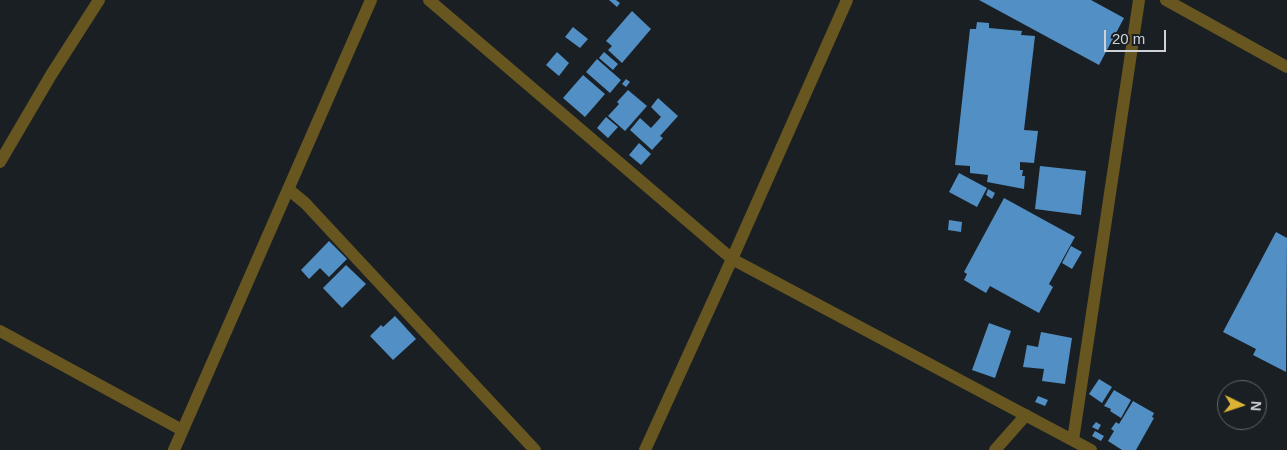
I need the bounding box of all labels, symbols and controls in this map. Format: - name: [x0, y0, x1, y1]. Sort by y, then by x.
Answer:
- scale bar: [1107, 20, 1170, 52]
- text: 20 m: [1112, 30, 1145, 47]
- north arrow: [1217, 380, 1267, 430]
- text: N: [1248, 400, 1264, 412]

